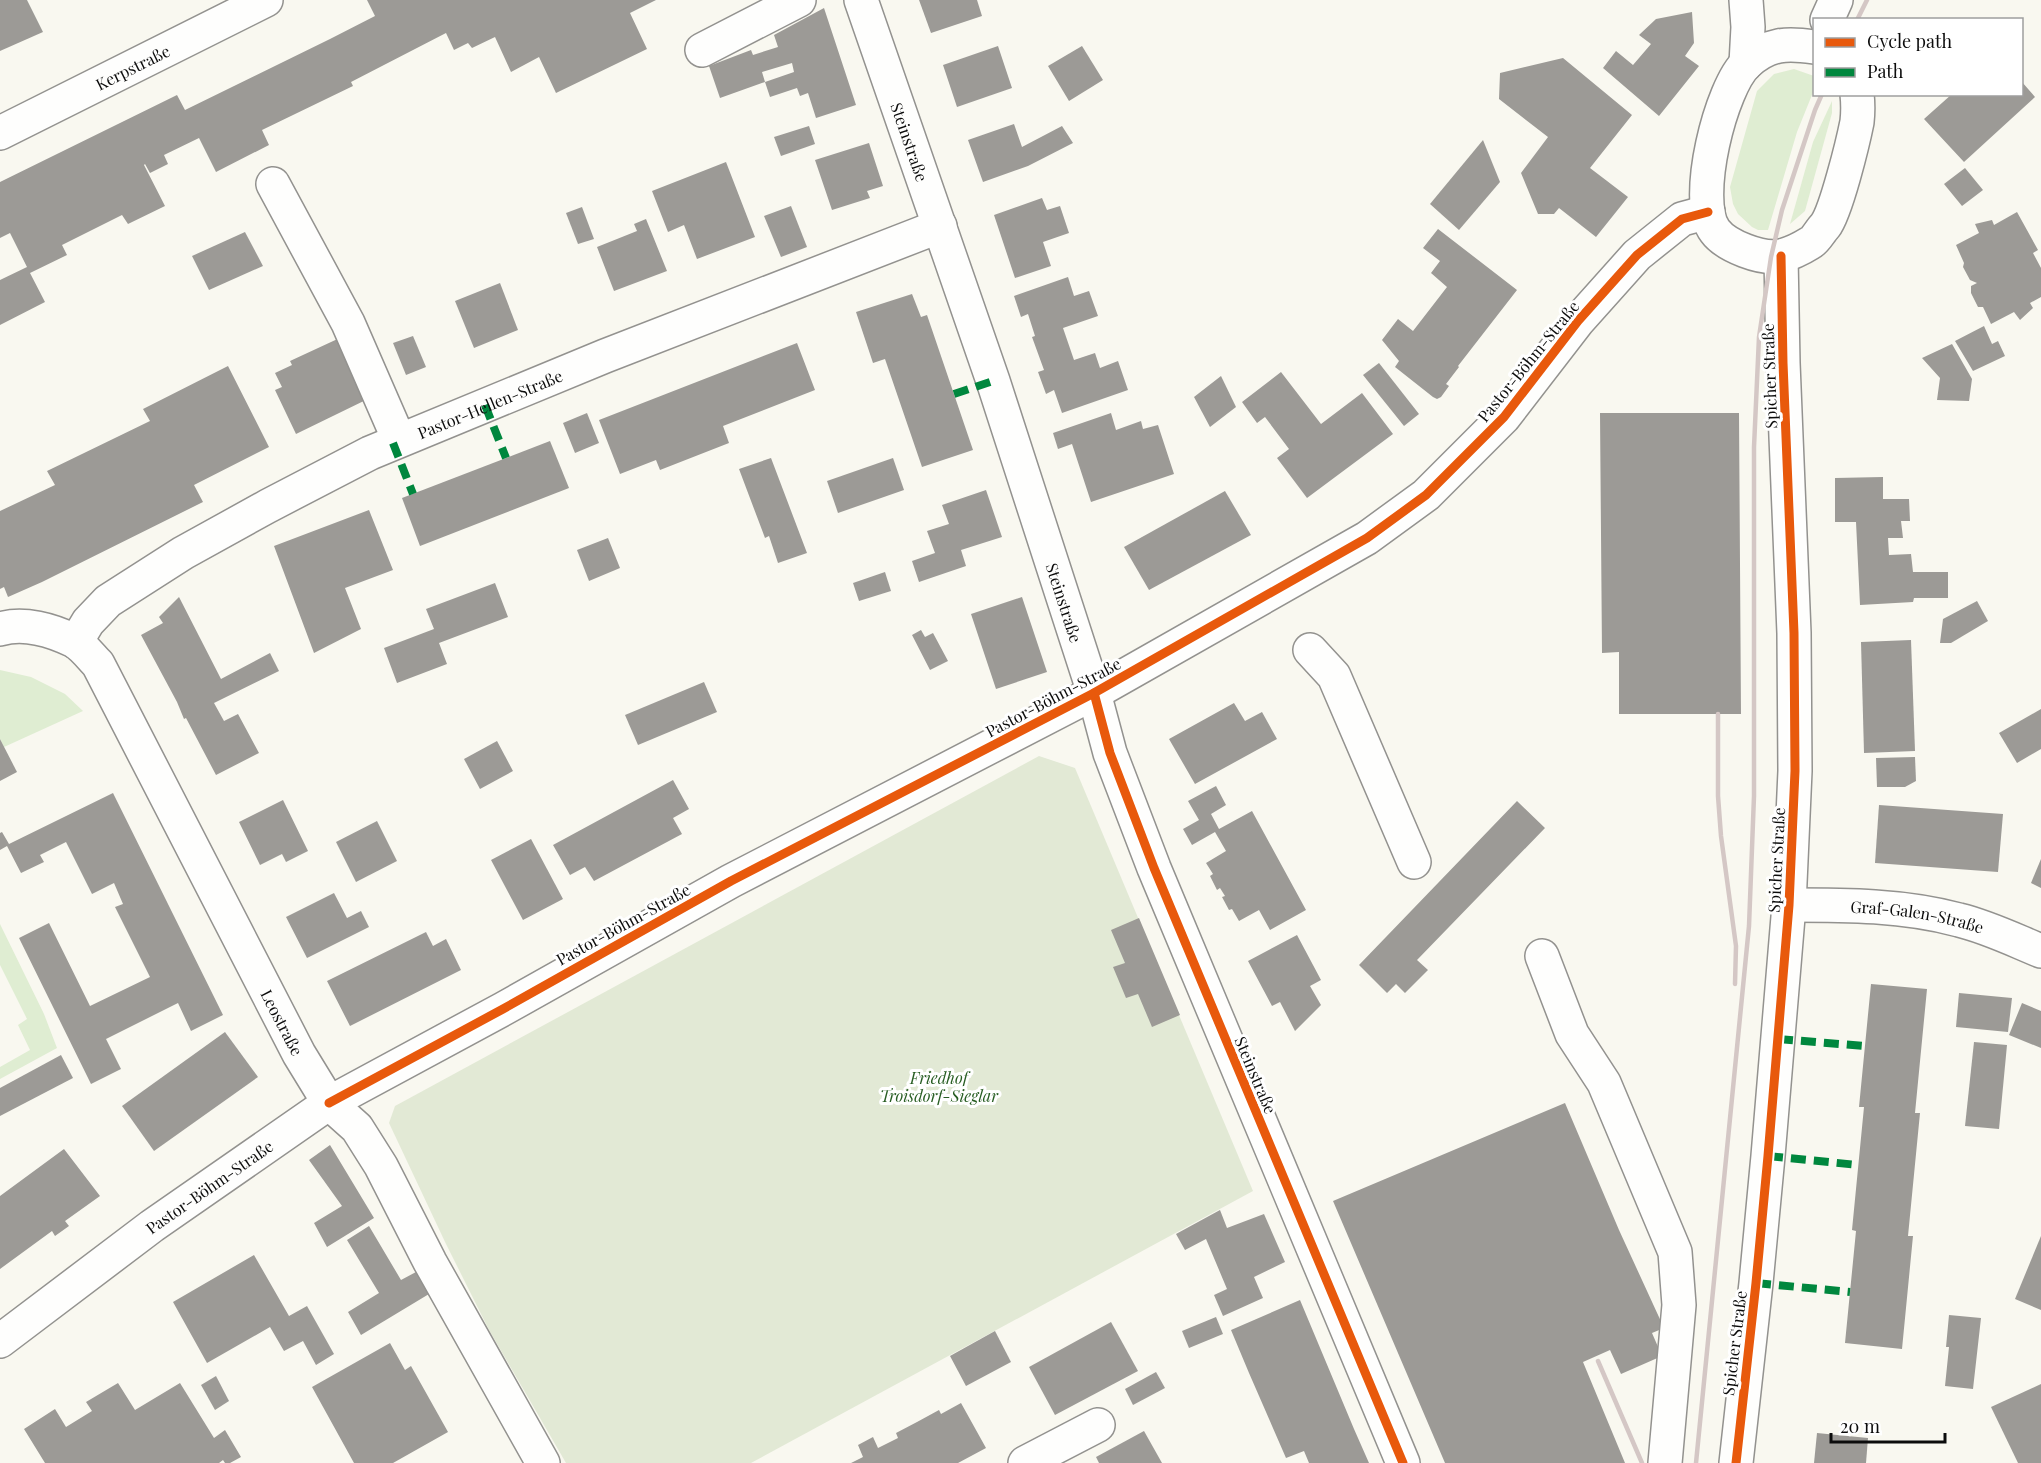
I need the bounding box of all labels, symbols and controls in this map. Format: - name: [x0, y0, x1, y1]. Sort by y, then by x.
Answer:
- legend: [1813, 18, 2023, 96]
- text: Cycle path: [1867, 29, 1952, 53]
- street label: Kerpstraße: [92, 39, 173, 94]
- text: Path: [1867, 59, 1904, 83]
- street label: Steinstraße: [887, 100, 933, 184]
- street label: Pastor-Böhm-Straße: [1473, 296, 1583, 426]
- street label: Spicher Straße: [1757, 323, 1781, 429]
- street label: Pastor-Hellen-Straße: [414, 364, 565, 443]
- street label: Steinstraße: [1042, 560, 1087, 645]
- street label: Pastor-Böhm-Straße: [982, 652, 1124, 742]
- street label: Spicher Straße: [1763, 807, 1789, 913]
- street label: Pastor-Böhm-Straße: [552, 878, 694, 970]
- street label: Graf-Galen-Straße: [1850, 895, 1987, 937]
- street label: Leostraße: [257, 986, 308, 1059]
- street label: Steinstraße: [1230, 1033, 1282, 1117]
- park label: Friedhof Troisdorf-Sieglar: [880, 1067, 999, 1106]
- street label: Pastor-Böhm-Straße: [141, 1135, 277, 1238]
- street label: Spicher Straße: [1717, 1289, 1751, 1397]
- scale bar: [1831, 1406, 1945, 1444]
- text: 20 m: [1840, 1414, 1880, 1438]

